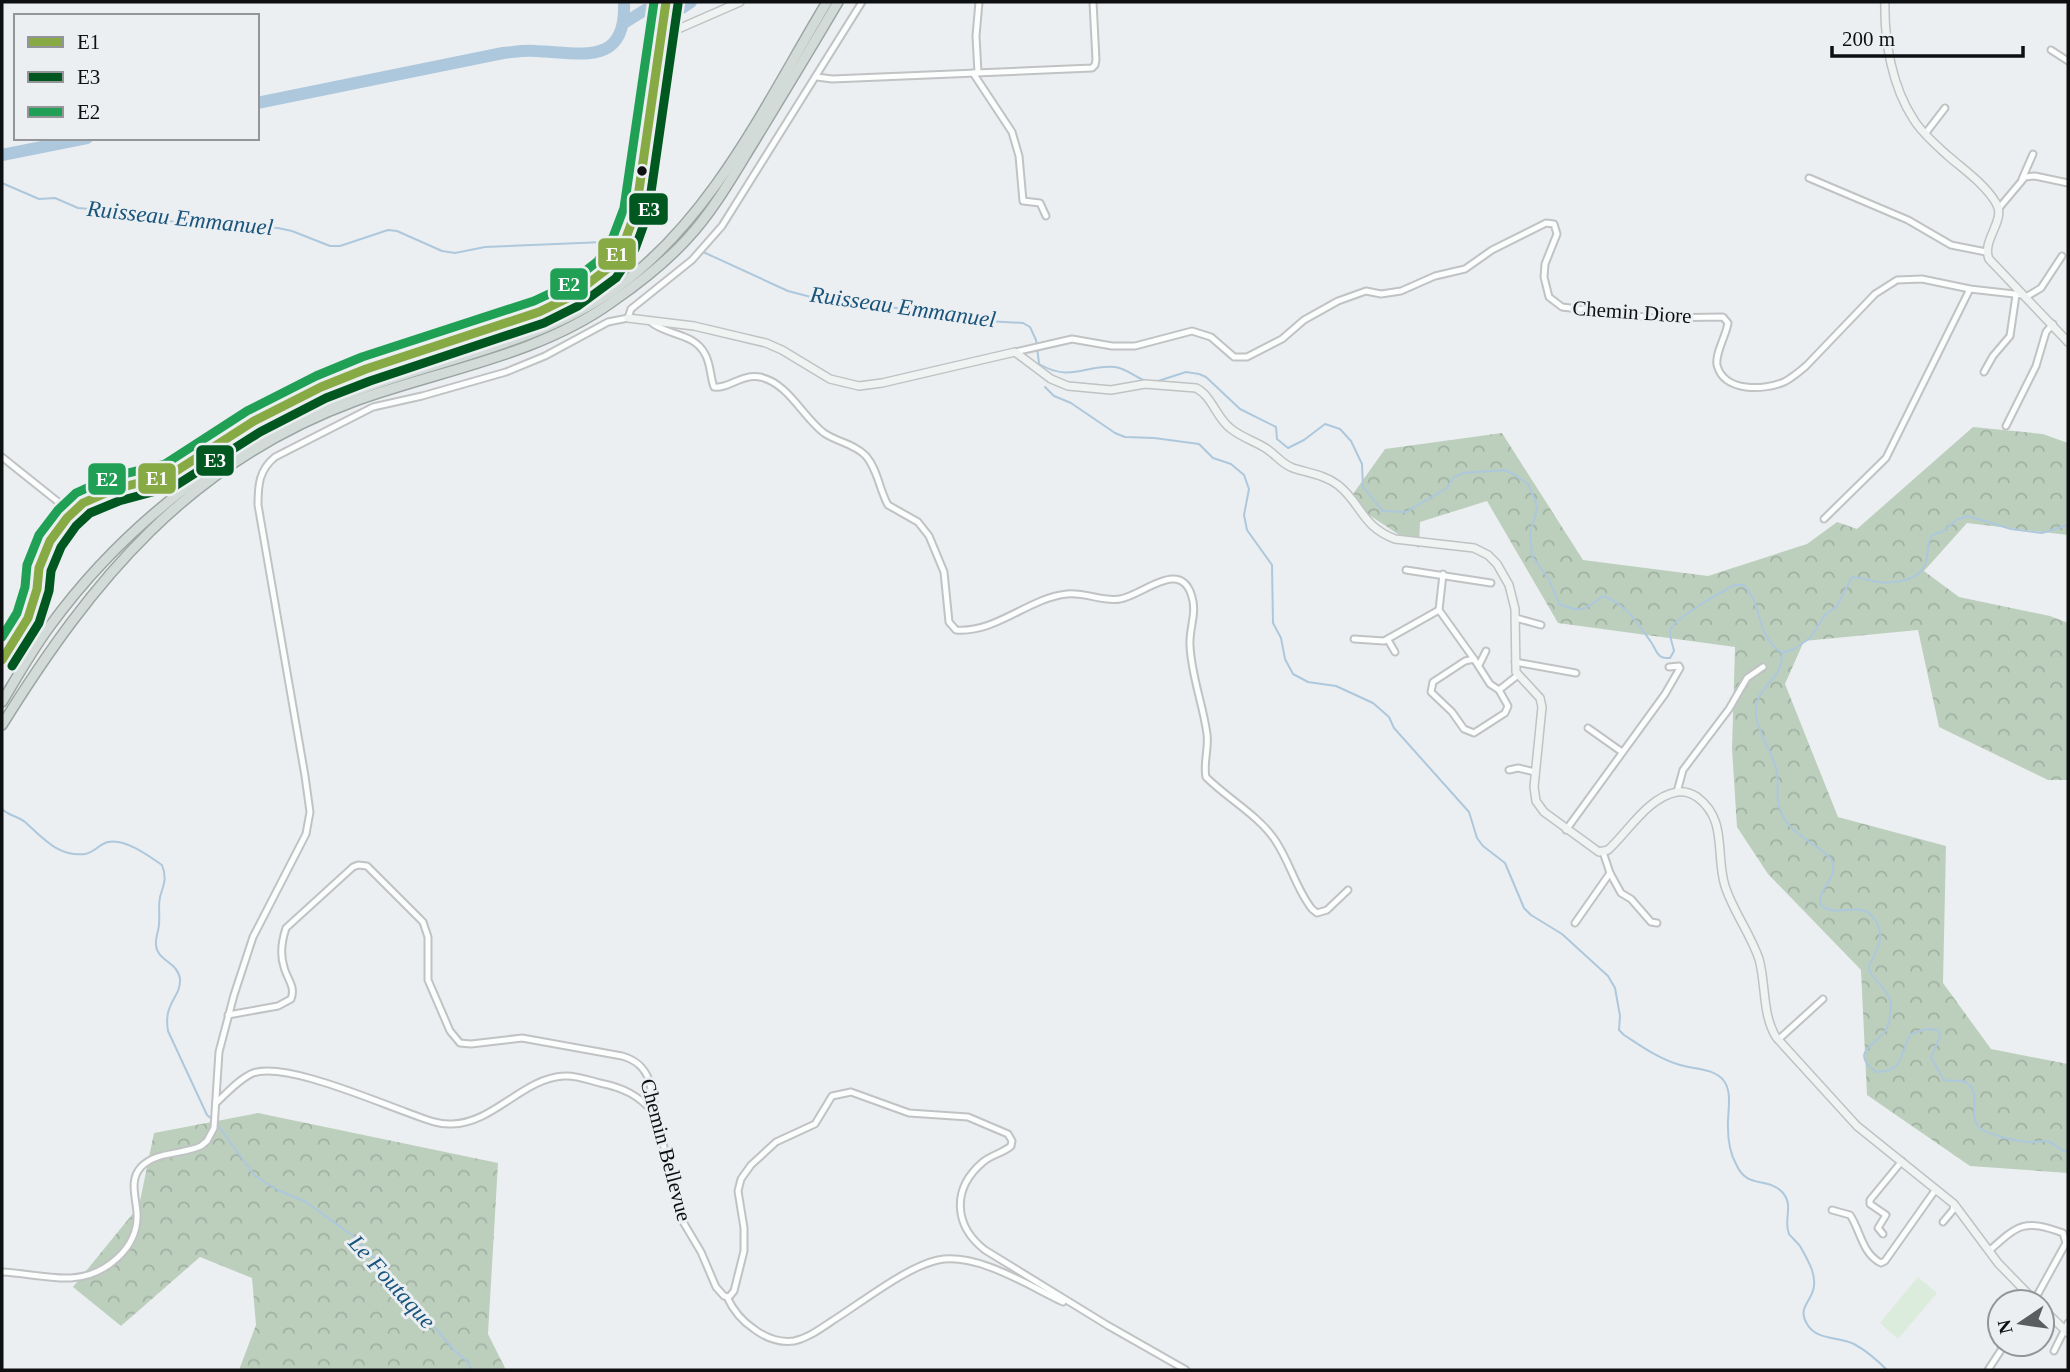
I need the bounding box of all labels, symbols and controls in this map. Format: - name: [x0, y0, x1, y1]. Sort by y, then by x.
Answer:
- legend: [14, 14, 259, 140]
- scale bar: [1832, 14, 2023, 58]
- text: 200 m: [1842, 27, 1895, 51]
- text: E1: [77, 30, 100, 54]
- text: E3: [77, 65, 100, 89]
- text: E2: [77, 100, 100, 124]
- unlabelled marker: [635, 164, 649, 178]
- line badge: E3: [628, 192, 669, 226]
- water label: Ruisseau Emmanuel: [85, 196, 274, 240]
- text: E3: [638, 199, 660, 220]
- line badge: E1: [597, 237, 637, 271]
- text: E1: [606, 244, 628, 265]
- line badge: E2: [549, 267, 589, 301]
- text: E2: [558, 274, 580, 295]
- water label: Ruisseau Emmanuel: [808, 281, 997, 332]
- street label: Chemin Diore: [1572, 296, 1692, 328]
- line badge: E3: [195, 444, 235, 477]
- text: E3: [204, 450, 226, 471]
- line badge: E2: [87, 462, 127, 496]
- line badge: E1: [137, 462, 177, 495]
- text: E1: [146, 468, 168, 489]
- text: E2: [96, 469, 118, 490]
- street label: Chemin Bellevue: [635, 1076, 697, 1224]
- water label: Le Foutaque: [343, 1229, 440, 1334]
- north arrow: [1986, 1288, 2056, 1358]
- text: N: [1993, 1317, 2017, 1336]

